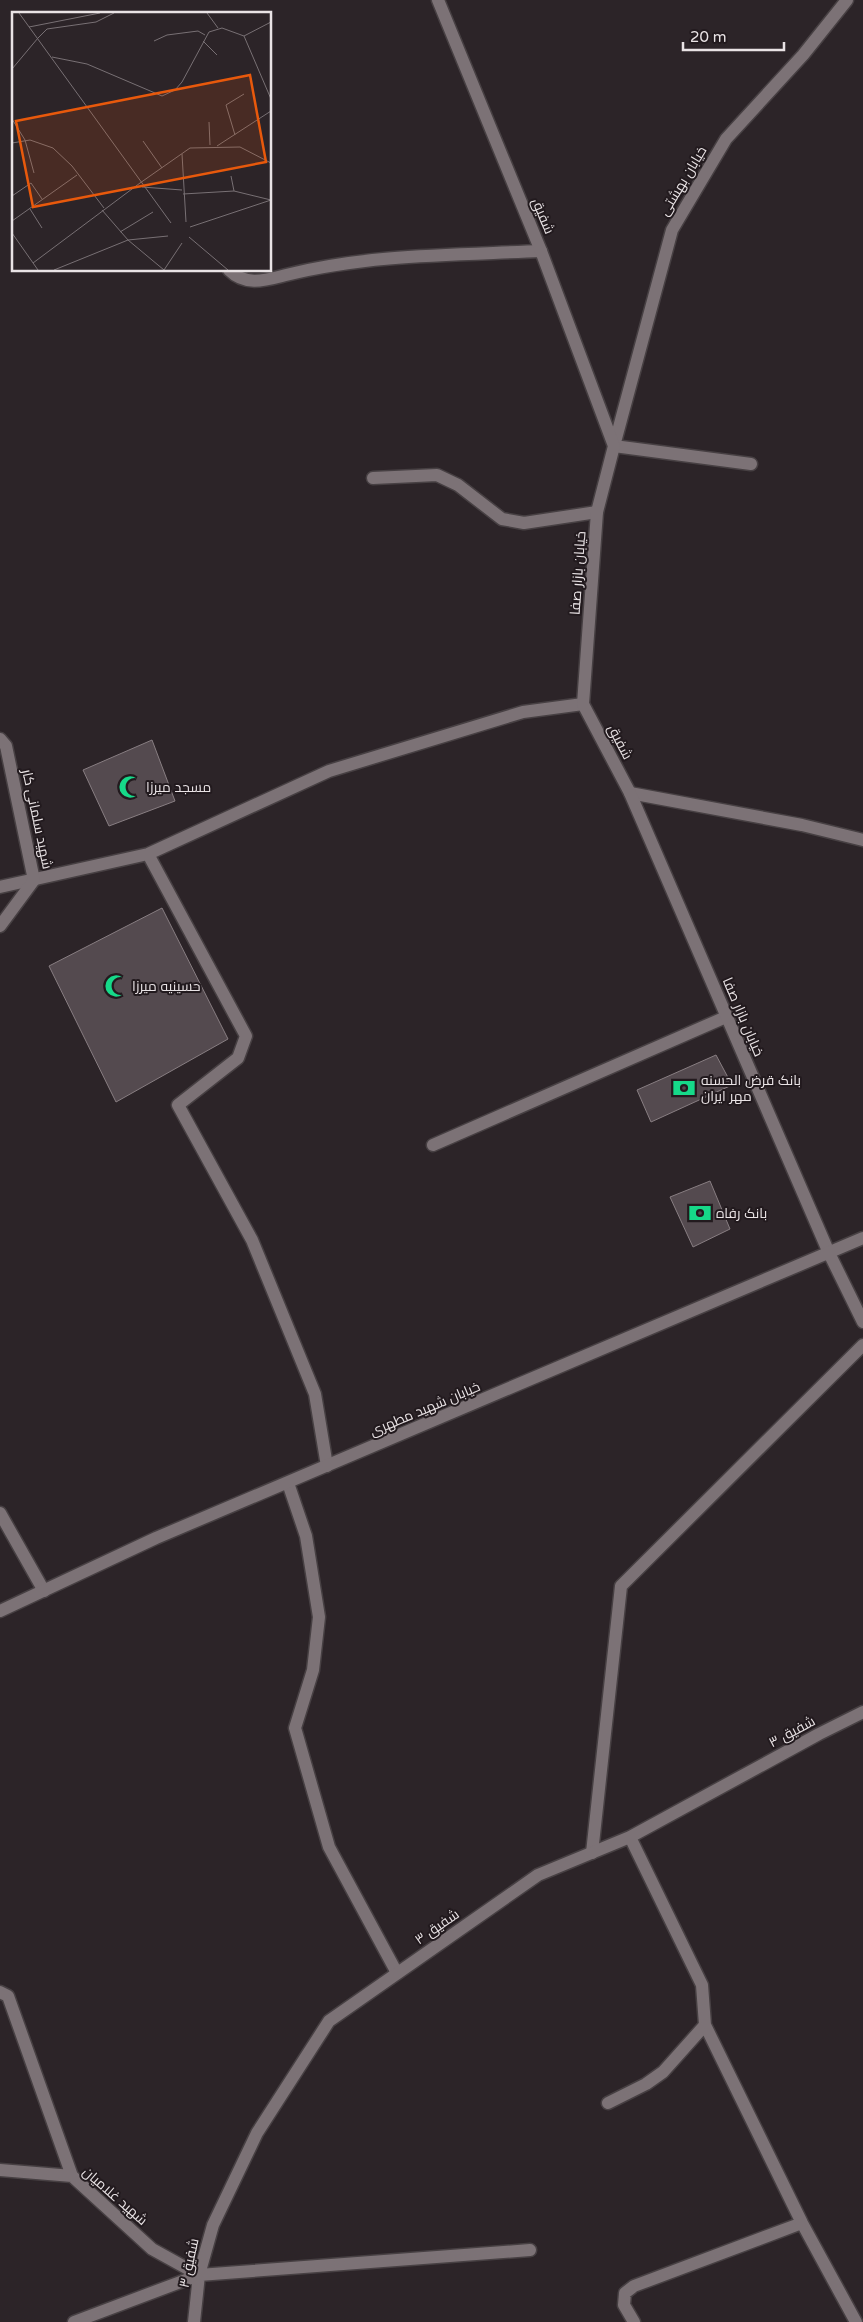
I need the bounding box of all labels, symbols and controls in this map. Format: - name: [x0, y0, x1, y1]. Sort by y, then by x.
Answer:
- inset map: [12, 12, 271, 271]
- scale bar: [683, 20, 784, 52]
- text: 20 m: [690, 28, 727, 46]
- street label: خیابان بهشتی: [656, 143, 710, 219]
- street label: شفیق: [528, 196, 558, 236]
- street label: خیابان بازار صفا: [567, 530, 589, 616]
- street label: شفیق: [604, 722, 636, 762]
- street label: شهید سلمانی کار: [18, 766, 56, 871]
- mosque icon: مسجد میرزا: [117, 774, 143, 800]
- place label: مسجد میرزا: [146, 779, 211, 796]
- mosque icon: حسینیه میرزا: [103, 973, 129, 999]
- street label: خیابان بازار صفا: [719, 975, 767, 1059]
- place label: حسینیه میرزا: [132, 978, 201, 995]
- place label: بانک قرض الحسنه مهر ایران: [701, 1072, 801, 1105]
- bank icon: بانک قرض الحسنه مهر ایران: [671, 1075, 697, 1101]
- bank icon: بانک رفاه: [687, 1200, 713, 1226]
- place label: بانک رفاه: [716, 1205, 767, 1222]
- street label: خیابان شهید مطهری: [367, 1378, 483, 1440]
- street label: شفیق ۳: [766, 1713, 818, 1751]
- street label: شفیق ۳: [412, 1906, 462, 1948]
- street label: شهید غلامیان: [79, 2163, 151, 2229]
- street label: شفیق ۳: [175, 2237, 203, 2289]

